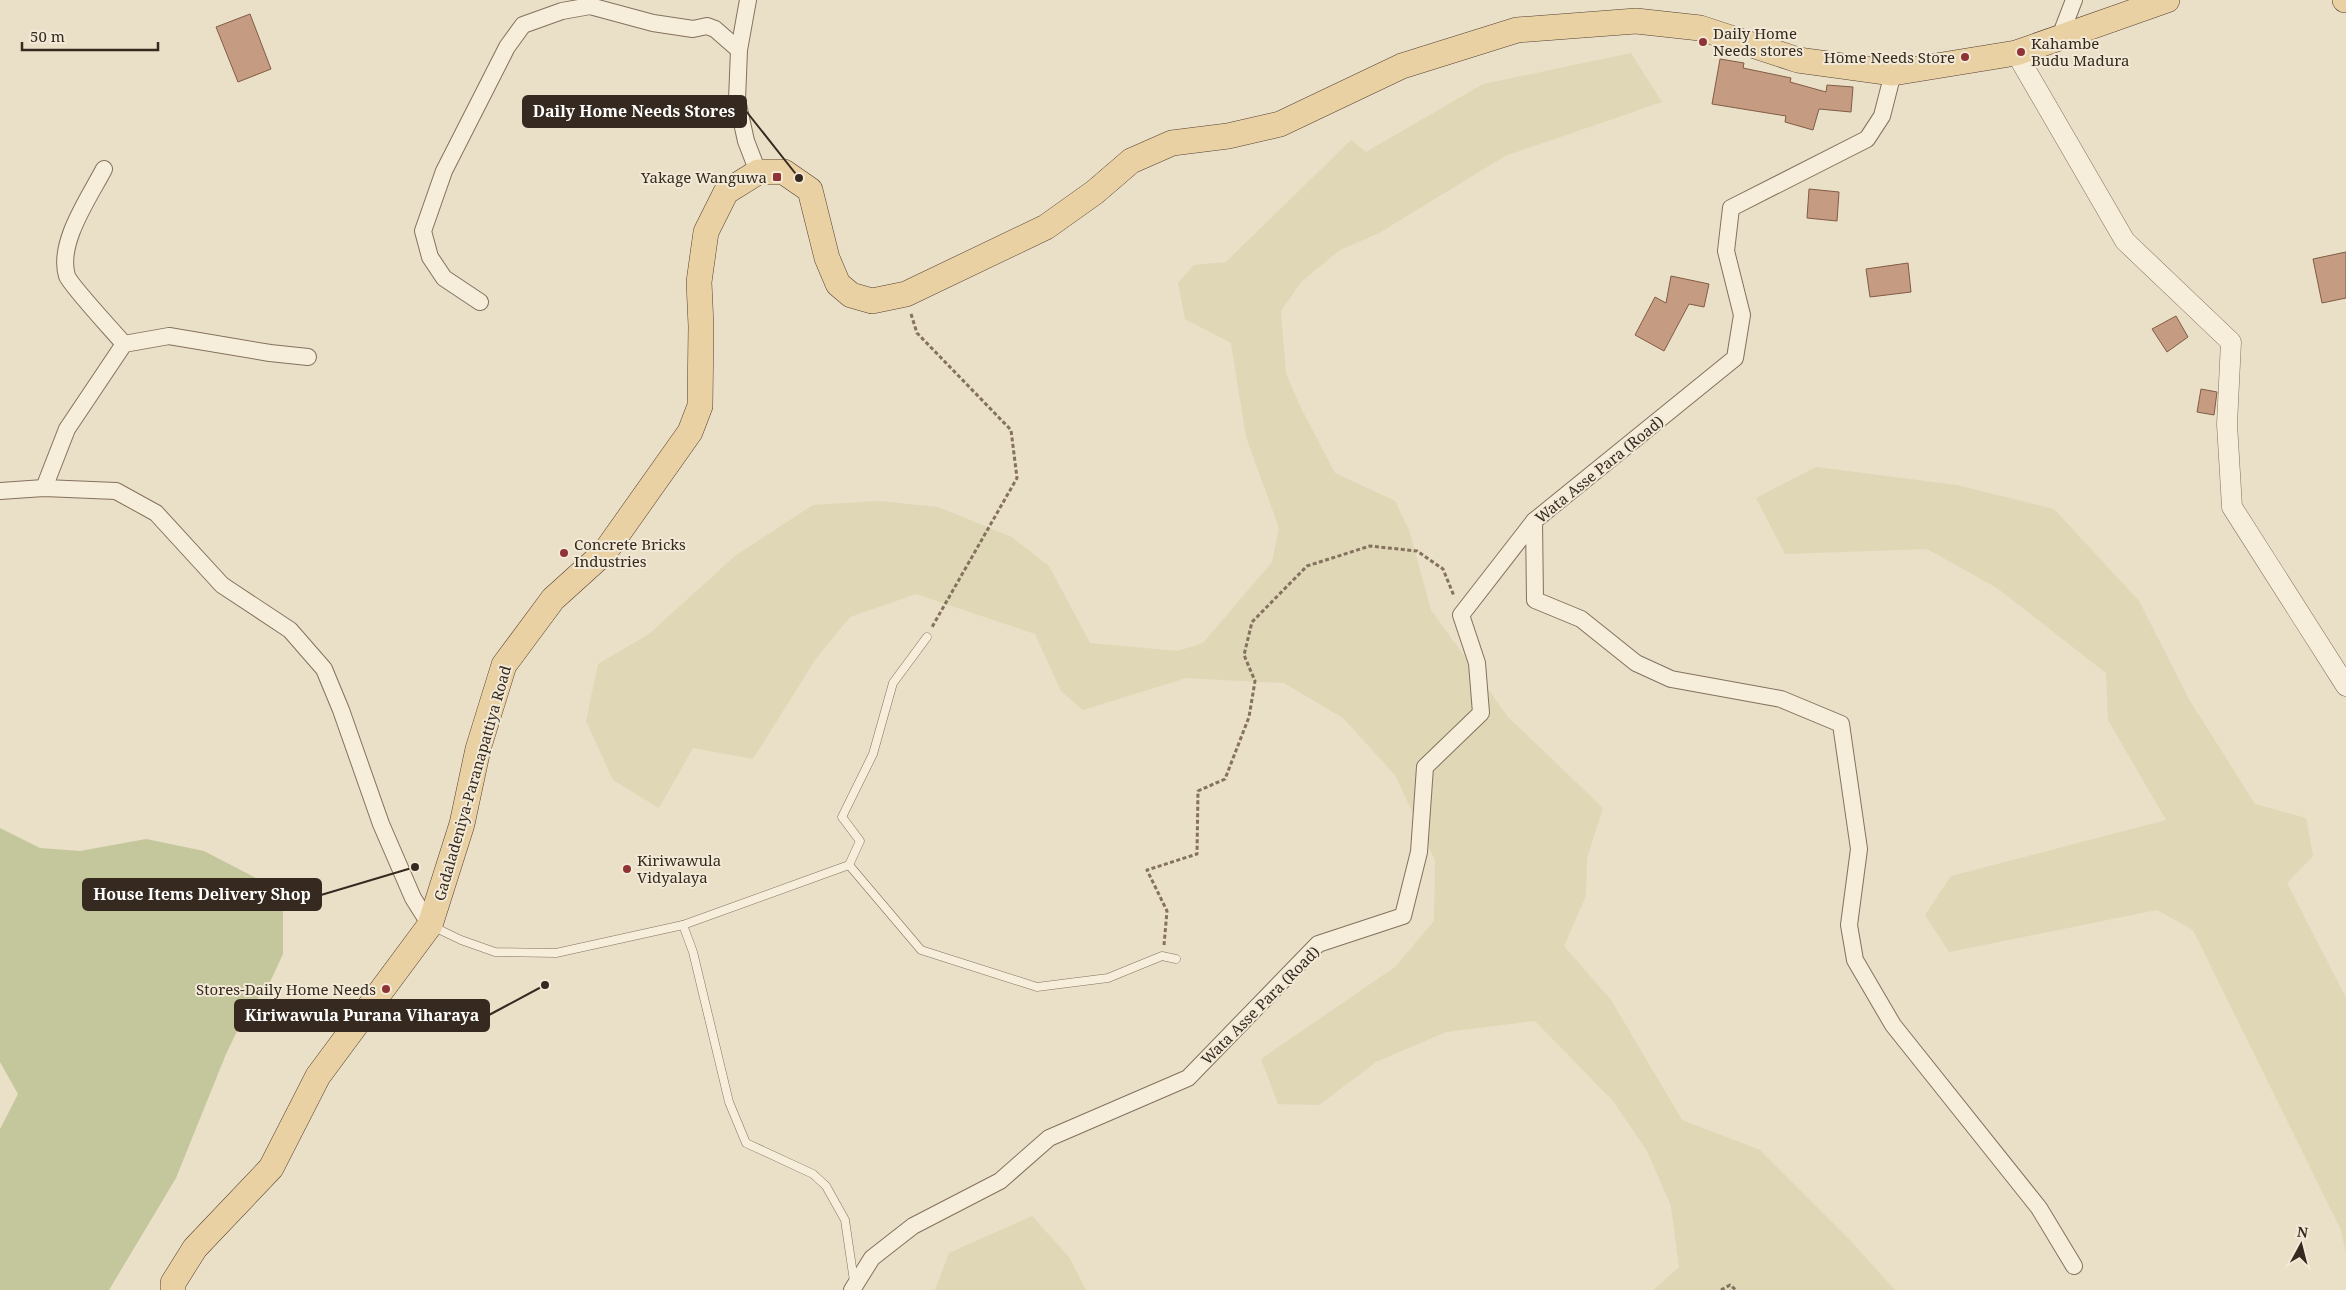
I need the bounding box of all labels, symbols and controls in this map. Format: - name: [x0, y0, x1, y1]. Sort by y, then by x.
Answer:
- scale bar: [22, 20, 159, 52]
- place label: Daily Home Needs stores: [1713, 23, 1803, 60]
- text: 50 m: [30, 26, 65, 46]
- place label: Kahambe Budu Madura: [2031, 33, 2129, 70]
- marker: Daily Home Needs stores: [1697, 36, 1709, 48]
- marker: Kahambe Budu Madura: [2015, 46, 2027, 58]
- place label: Home Needs Store: [1824, 47, 1955, 67]
- marker: Home Needs Store: [1959, 51, 1971, 63]
- callout: Daily Home Needs Stores: [523, 96, 746, 127]
- text: Daily Home Needs Stores: [533, 100, 736, 122]
- place label: Yakage Wanguwa: [640, 167, 767, 187]
- marker: Yakage Wanguwa: [771, 171, 783, 183]
- street label: Wata Asse Para (Road): [1531, 411, 1667, 527]
- place label: Concrete Bricks Industries: [574, 534, 686, 571]
- marker: Concrete Bricks Industries: [558, 547, 570, 559]
- street label: Gadaladeniya-Paranapattiya Road: [429, 663, 515, 903]
- place label: Kiriwawula Vidyalaya: [637, 850, 721, 887]
- marker: Kiriwawula Vidyalaya: [621, 863, 633, 875]
- callout: House Items Delivery Shop: [83, 879, 321, 910]
- text: House Items Delivery Shop: [93, 883, 311, 905]
- street label: Wata Asse Para (Road): [1196, 941, 1324, 1069]
- place label: Stores-Daily Home Needs: [196, 979, 376, 999]
- marker: Stores-Daily Home Needs: [380, 983, 392, 995]
- callout: Kiriwawula Purana Viharaya: [235, 1000, 489, 1031]
- text: Kiriwawula Purana Viharaya: [245, 1004, 480, 1026]
- north arrow: [2276, 1220, 2326, 1270]
- text: N: [2296, 1221, 2309, 1242]

